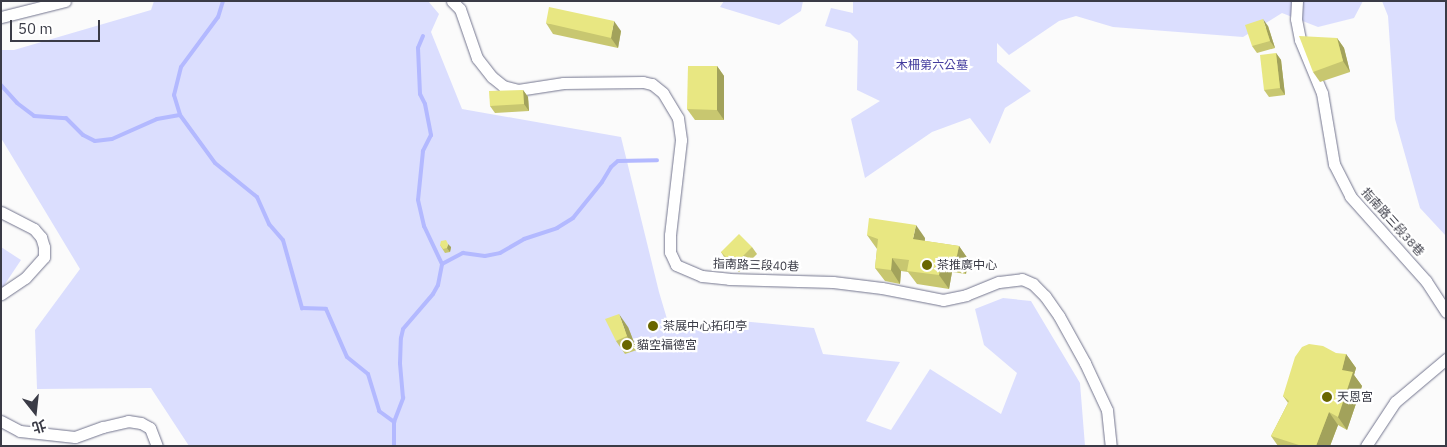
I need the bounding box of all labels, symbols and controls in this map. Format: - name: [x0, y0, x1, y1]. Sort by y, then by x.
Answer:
- scale bar: [12, 10, 102, 42]
- text: 50 m: [18, 19, 53, 38]
- park label: 木柵第六公墓: [896, 58, 968, 72]
- street label: 指南路三段38巷: [1359, 185, 1427, 259]
- street label: 指南路三段40巷: [713, 256, 799, 274]
- place label: 茶推廣中心: [937, 258, 997, 272]
- marker: 茶推廣中心: [921, 259, 933, 271]
- place label: 茶展中心拓印亭: [663, 319, 747, 333]
- marker: 茶展中心拓印亭: [647, 320, 659, 332]
- place label: 貓空福德宮: [637, 338, 697, 352]
- marker: 貓空福德宮: [621, 339, 633, 351]
- north arrow: [10, 387, 60, 437]
- place label: 天恩宮: [1337, 390, 1373, 404]
- marker: 天恩宮: [1321, 391, 1333, 403]
- text: 北: [30, 416, 48, 437]

